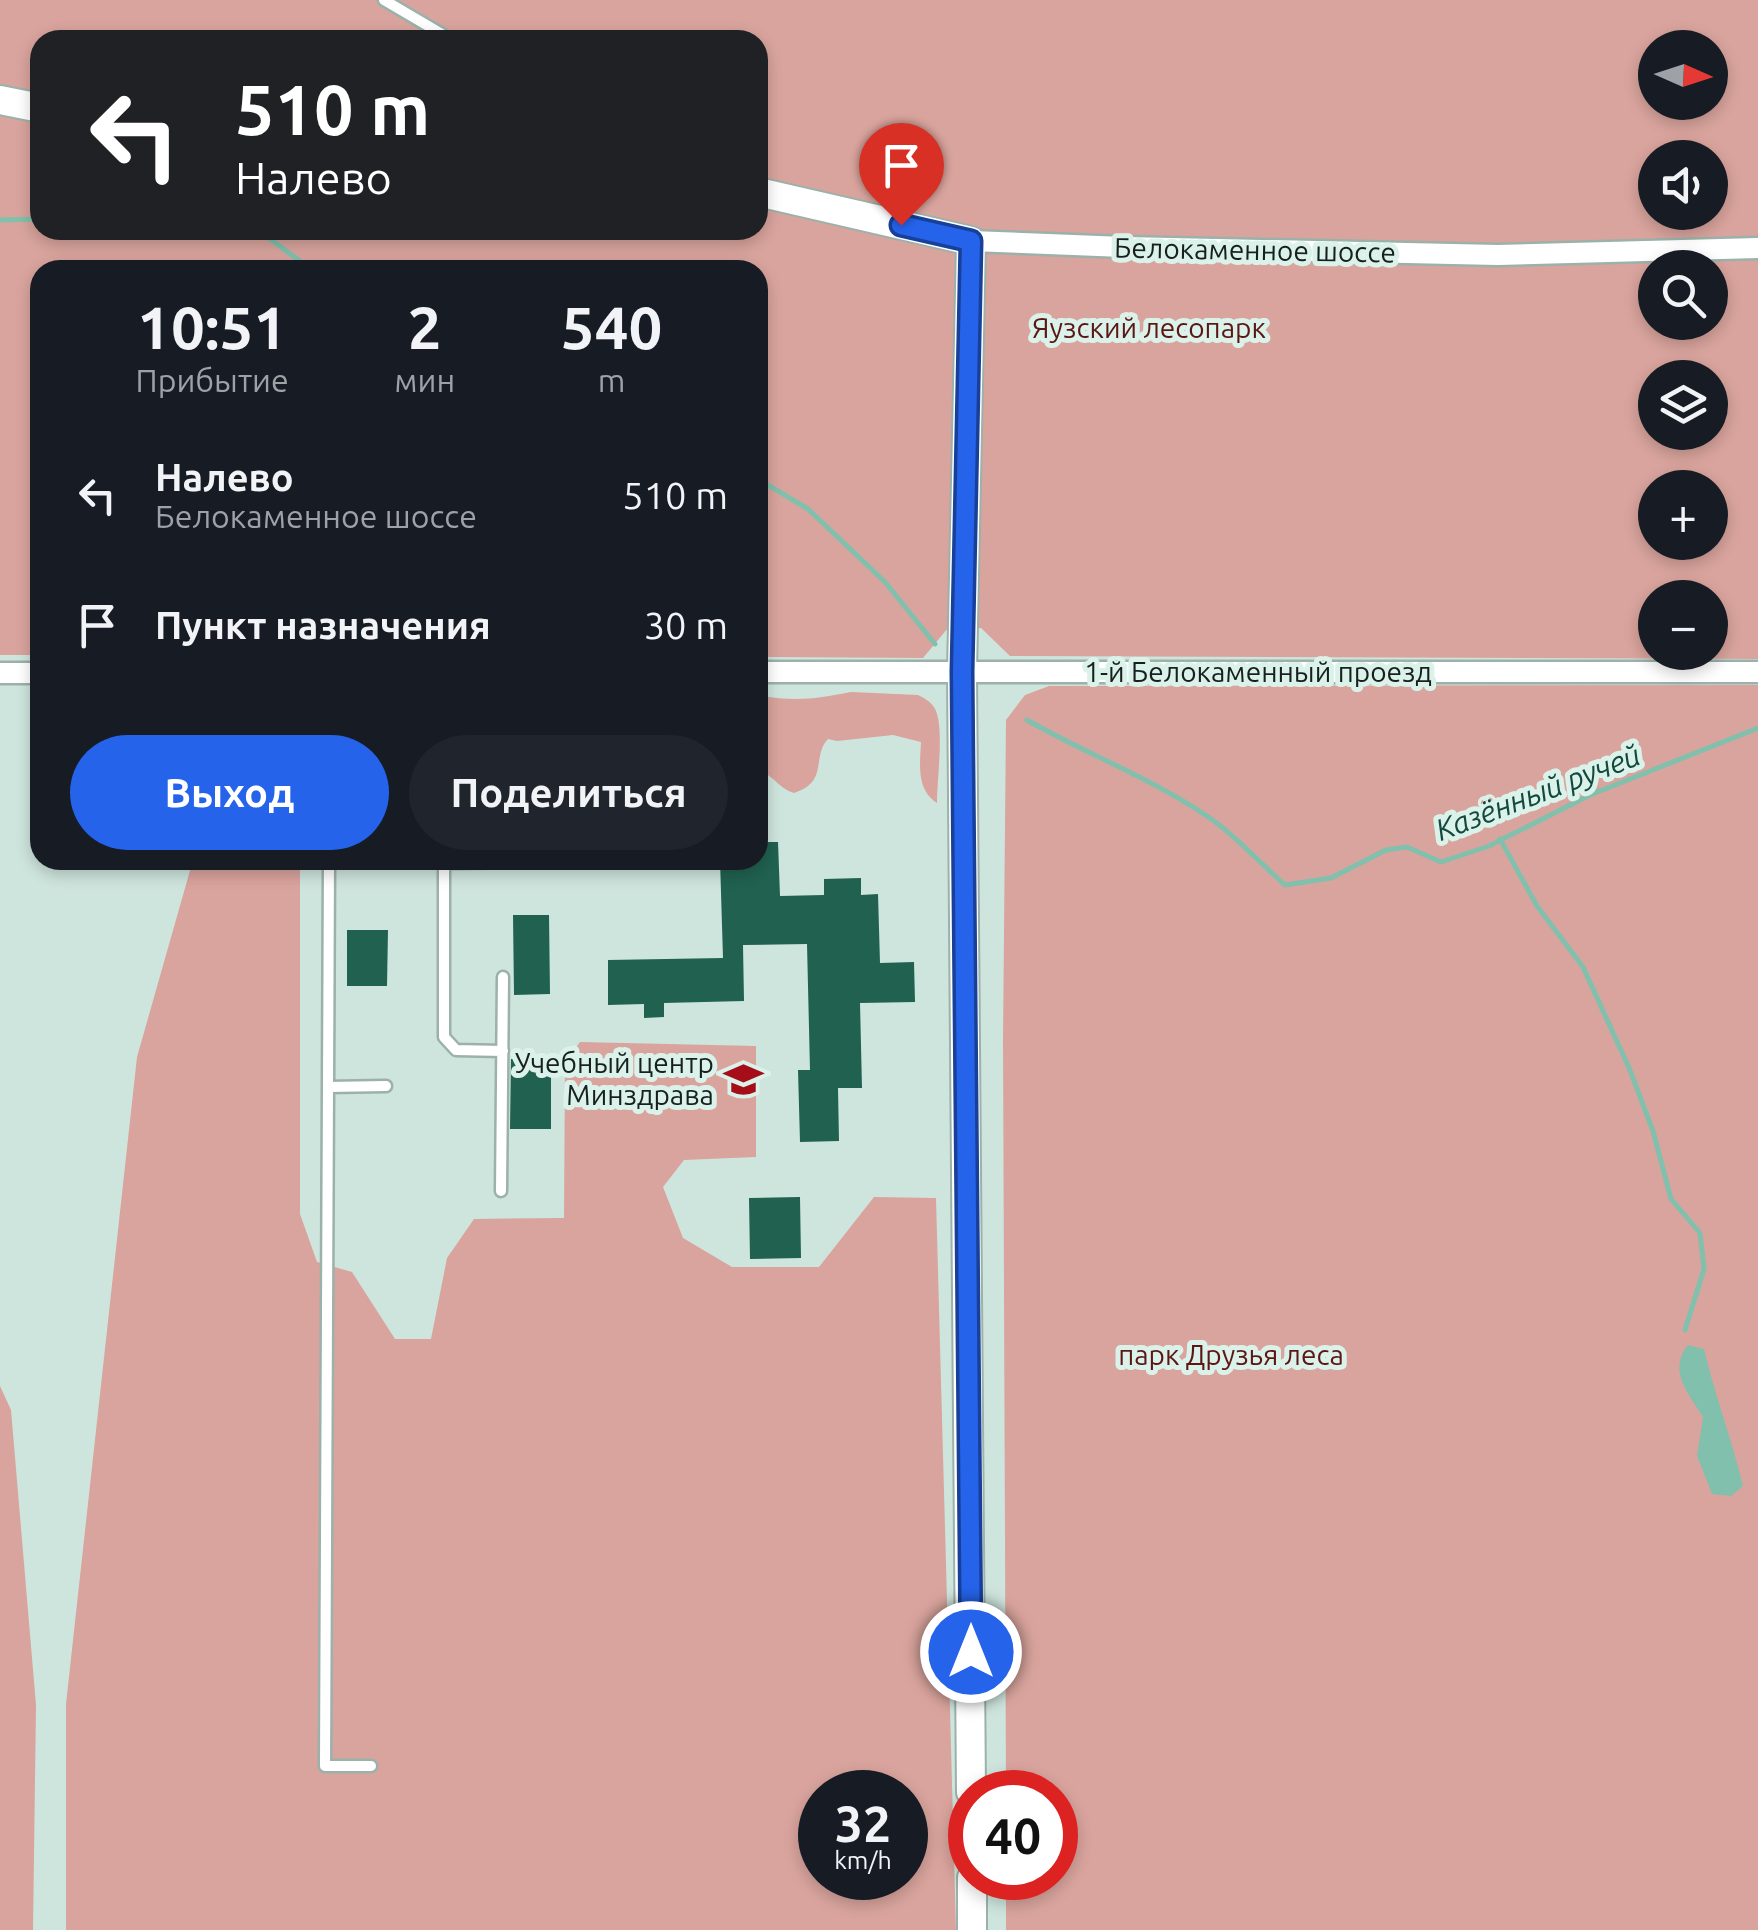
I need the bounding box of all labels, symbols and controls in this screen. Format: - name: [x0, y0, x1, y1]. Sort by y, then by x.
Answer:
- north arrow: [1638, 30, 1728, 120]
- map controls: [1638, 30, 1728, 670]
- icon: left: [70, 70, 200, 200]
- text: 510 m: [235, 70, 430, 148]
- pin: [859, 123, 944, 226]
- icon: arrive: [874, 138, 929, 193]
- button: sound: [1638, 140, 1728, 230]
- text: Налево: [235, 152, 392, 203]
- street label: Белокаменное шоссе: [1114, 232, 1396, 267]
- button: search: [1638, 250, 1728, 340]
- text: 10:51: [137, 293, 287, 360]
- text: 2: [408, 293, 442, 360]
- text: 540: [561, 293, 662, 360]
- park label: Яузский лесопарк: [1032, 312, 1266, 343]
- button: layers: [1638, 360, 1728, 450]
- text: Прибытие: [136, 362, 289, 398]
- text: мин: [394, 362, 455, 398]
- text: m: [598, 362, 625, 398]
- text: Налево: [155, 456, 294, 498]
- icon: left: [70, 468, 125, 523]
- button: +: [1638, 470, 1728, 560]
- text: 510 m: [622, 474, 728, 516]
- text: Белокаменное шоссе: [155, 498, 477, 534]
- button: −: [1638, 580, 1728, 670]
- icon: arrive: [70, 598, 125, 653]
- text: Пункт назначения: [155, 604, 491, 646]
- text: 30 m: [644, 604, 728, 646]
- street label: 1-й Белокаменный проезд: [1084, 656, 1432, 687]
- button: Выход: [70, 735, 389, 850]
- button: Поделиться: [409, 735, 728, 850]
- water label: Казённый ручей: [1430, 737, 1645, 847]
- place label: Учебный центр Минздрава: [515, 1047, 714, 1110]
- school or university icon: Учебный центр Минздрава: [723, 1058, 765, 1100]
- park label: парк Друзья леса: [1118, 1339, 1344, 1370]
- position arrow: [919, 1600, 1023, 1704]
- speed limit sign: 40: [948, 1770, 1078, 1900]
- text: 32: [835, 1795, 891, 1851]
- text: km/h: [834, 1846, 892, 1874]

